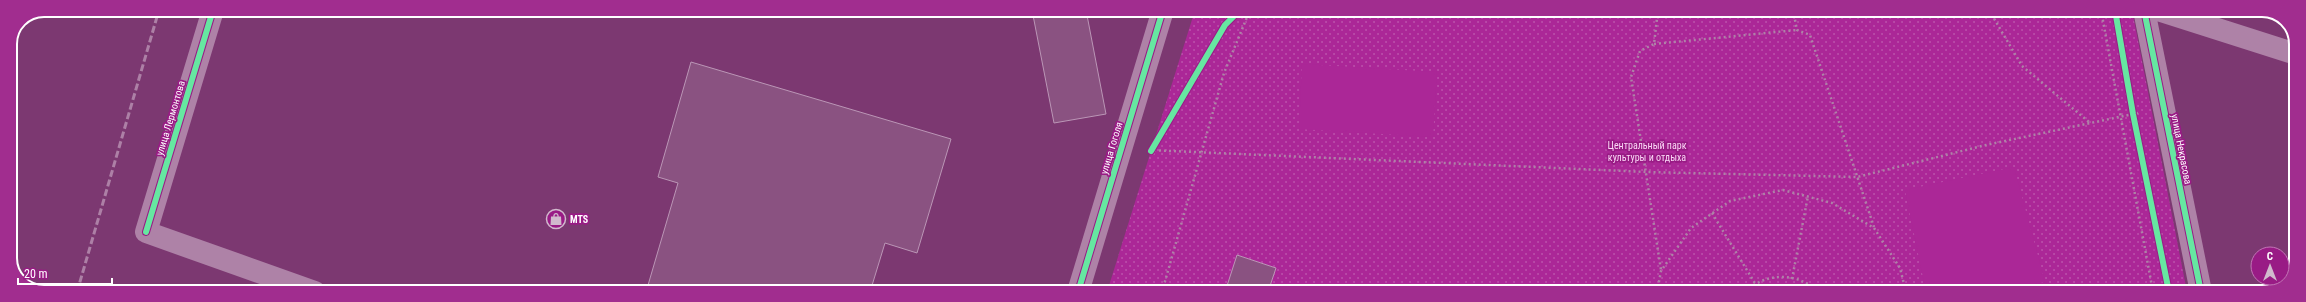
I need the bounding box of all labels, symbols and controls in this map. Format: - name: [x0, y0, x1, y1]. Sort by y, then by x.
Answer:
- street label: улица Лермонтова: [154, 79, 187, 157]
- street label: улица Некрасова: [2169, 113, 2194, 185]
- street label: улица Гоголя: [1098, 121, 1125, 176]
- park label: Центральный парк культуры и отдыха: [1608, 140, 1687, 163]
- shop icon: MTS: [545, 208, 567, 230]
- place label: MTS: [570, 214, 589, 225]
- north arrow: [2250, 246, 2290, 286]
- text: С: [2267, 250, 2273, 263]
- scale bar: [18, 260, 112, 286]
- text: 20 m: [24, 267, 48, 281]

